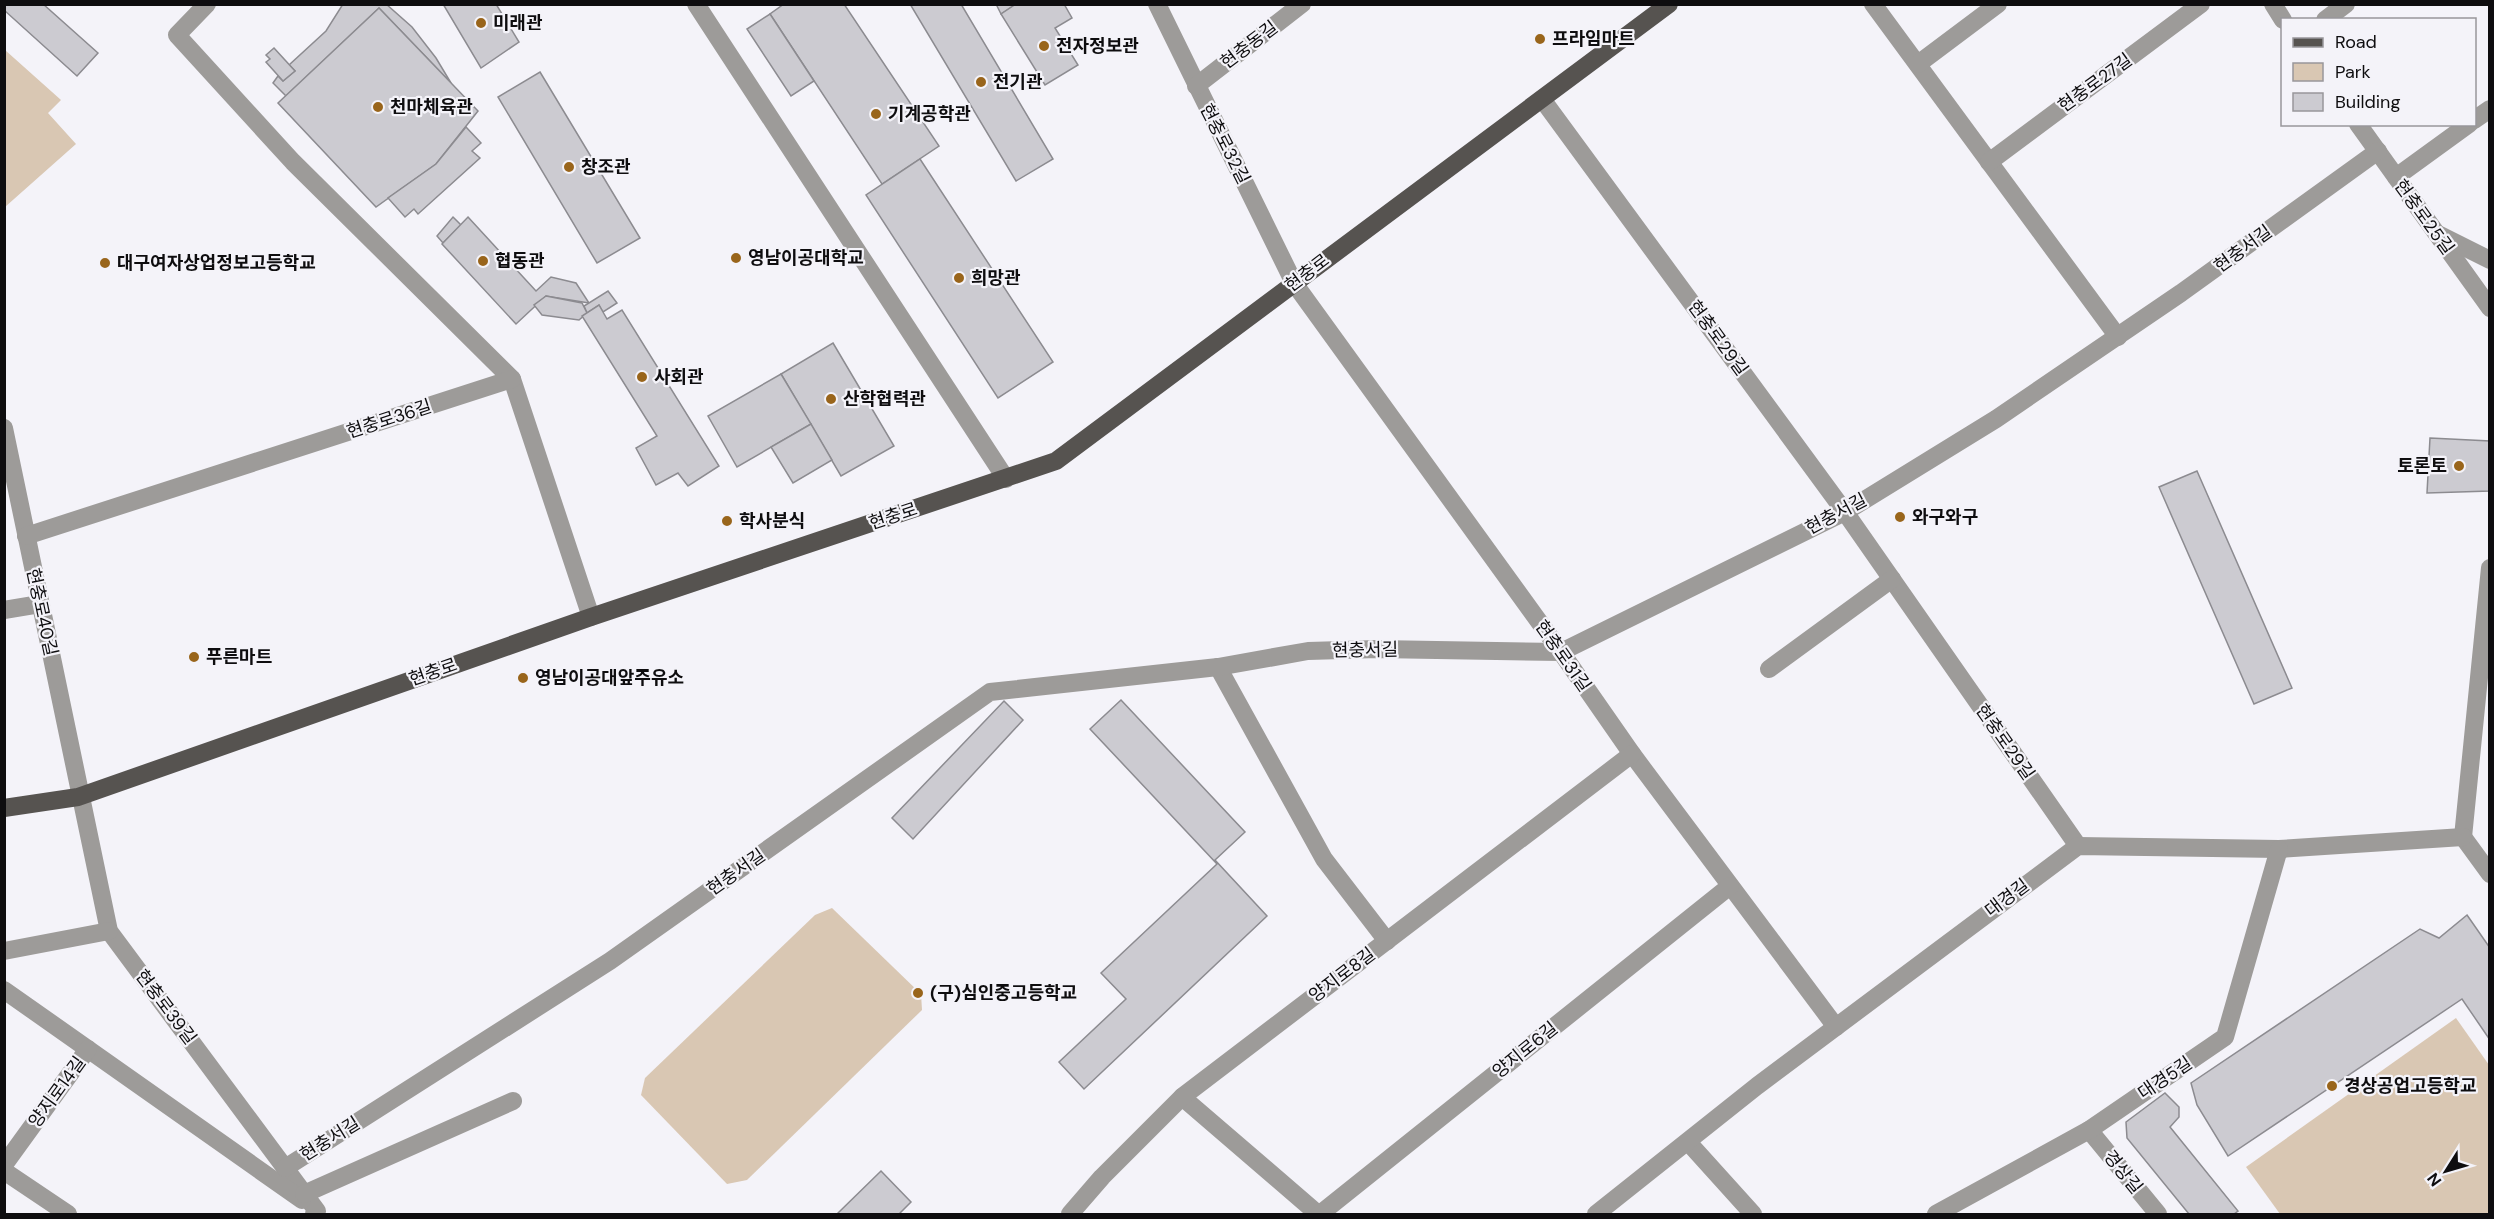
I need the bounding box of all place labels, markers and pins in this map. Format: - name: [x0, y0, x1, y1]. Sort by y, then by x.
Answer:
- place label: 미래관: [493, 11, 543, 35]
- marker: 미래관: [474, 16, 488, 30]
- place label: 프라임마트: [1552, 27, 1635, 51]
- marker: 프라임마트: [1533, 32, 1547, 46]
- place label: 전자정보관: [1056, 34, 1139, 58]
- marker: 전자정보관: [1037, 39, 1051, 53]
- place label: 전기관: [993, 70, 1043, 94]
- marker: 전기관: [974, 75, 988, 89]
- place label: 천마체육관: [390, 95, 473, 119]
- marker: 천마체육관: [371, 100, 385, 114]
- place label: 기계공학관: [888, 102, 971, 126]
- marker: 기계공학관: [869, 107, 883, 121]
- place label: 창조관: [581, 155, 631, 179]
- marker: 창조관: [562, 160, 576, 174]
- place label: 영남이공대학교: [748, 246, 864, 270]
- place label: 협동관: [495, 249, 545, 273]
- place label: 대구여자상업정보고등학교: [117, 251, 316, 275]
- marker: 영남이공대학교: [729, 251, 743, 265]
- marker: 협동관: [476, 254, 490, 268]
- marker: 대구여자상업정보고등학교: [98, 256, 112, 270]
- place label: 희망관: [971, 266, 1021, 290]
- marker: 희망관: [952, 271, 966, 285]
- place label: 사회관: [654, 365, 704, 389]
- marker: 사회관: [635, 370, 649, 384]
- place label: 산학협력관: [843, 387, 926, 411]
- marker: 산학협력관: [824, 392, 838, 406]
- place label: 토론토: [2397, 454, 2447, 478]
- marker: 토론토: [2452, 459, 2466, 473]
- place label: 와구와구: [1912, 505, 1978, 529]
- place label: 학사분식: [739, 509, 805, 533]
- marker: 와구와구: [1893, 510, 1907, 524]
- marker: 학사분식: [720, 514, 734, 528]
- place label: 푸른마트: [206, 645, 272, 669]
- marker: 푸른마트: [187, 650, 201, 664]
- place label: 영남이공대앞주유소: [535, 666, 684, 690]
- marker: 영남이공대앞주유소: [516, 671, 530, 685]
- place label: (구)심인중고등학교: [930, 981, 1077, 1005]
- marker: (구)심인중고등학교: [911, 986, 925, 1000]
- place label: 경상공업고등학교: [2344, 1074, 2476, 1098]
- marker: 경상공업고등학교: [2325, 1079, 2339, 1093]

